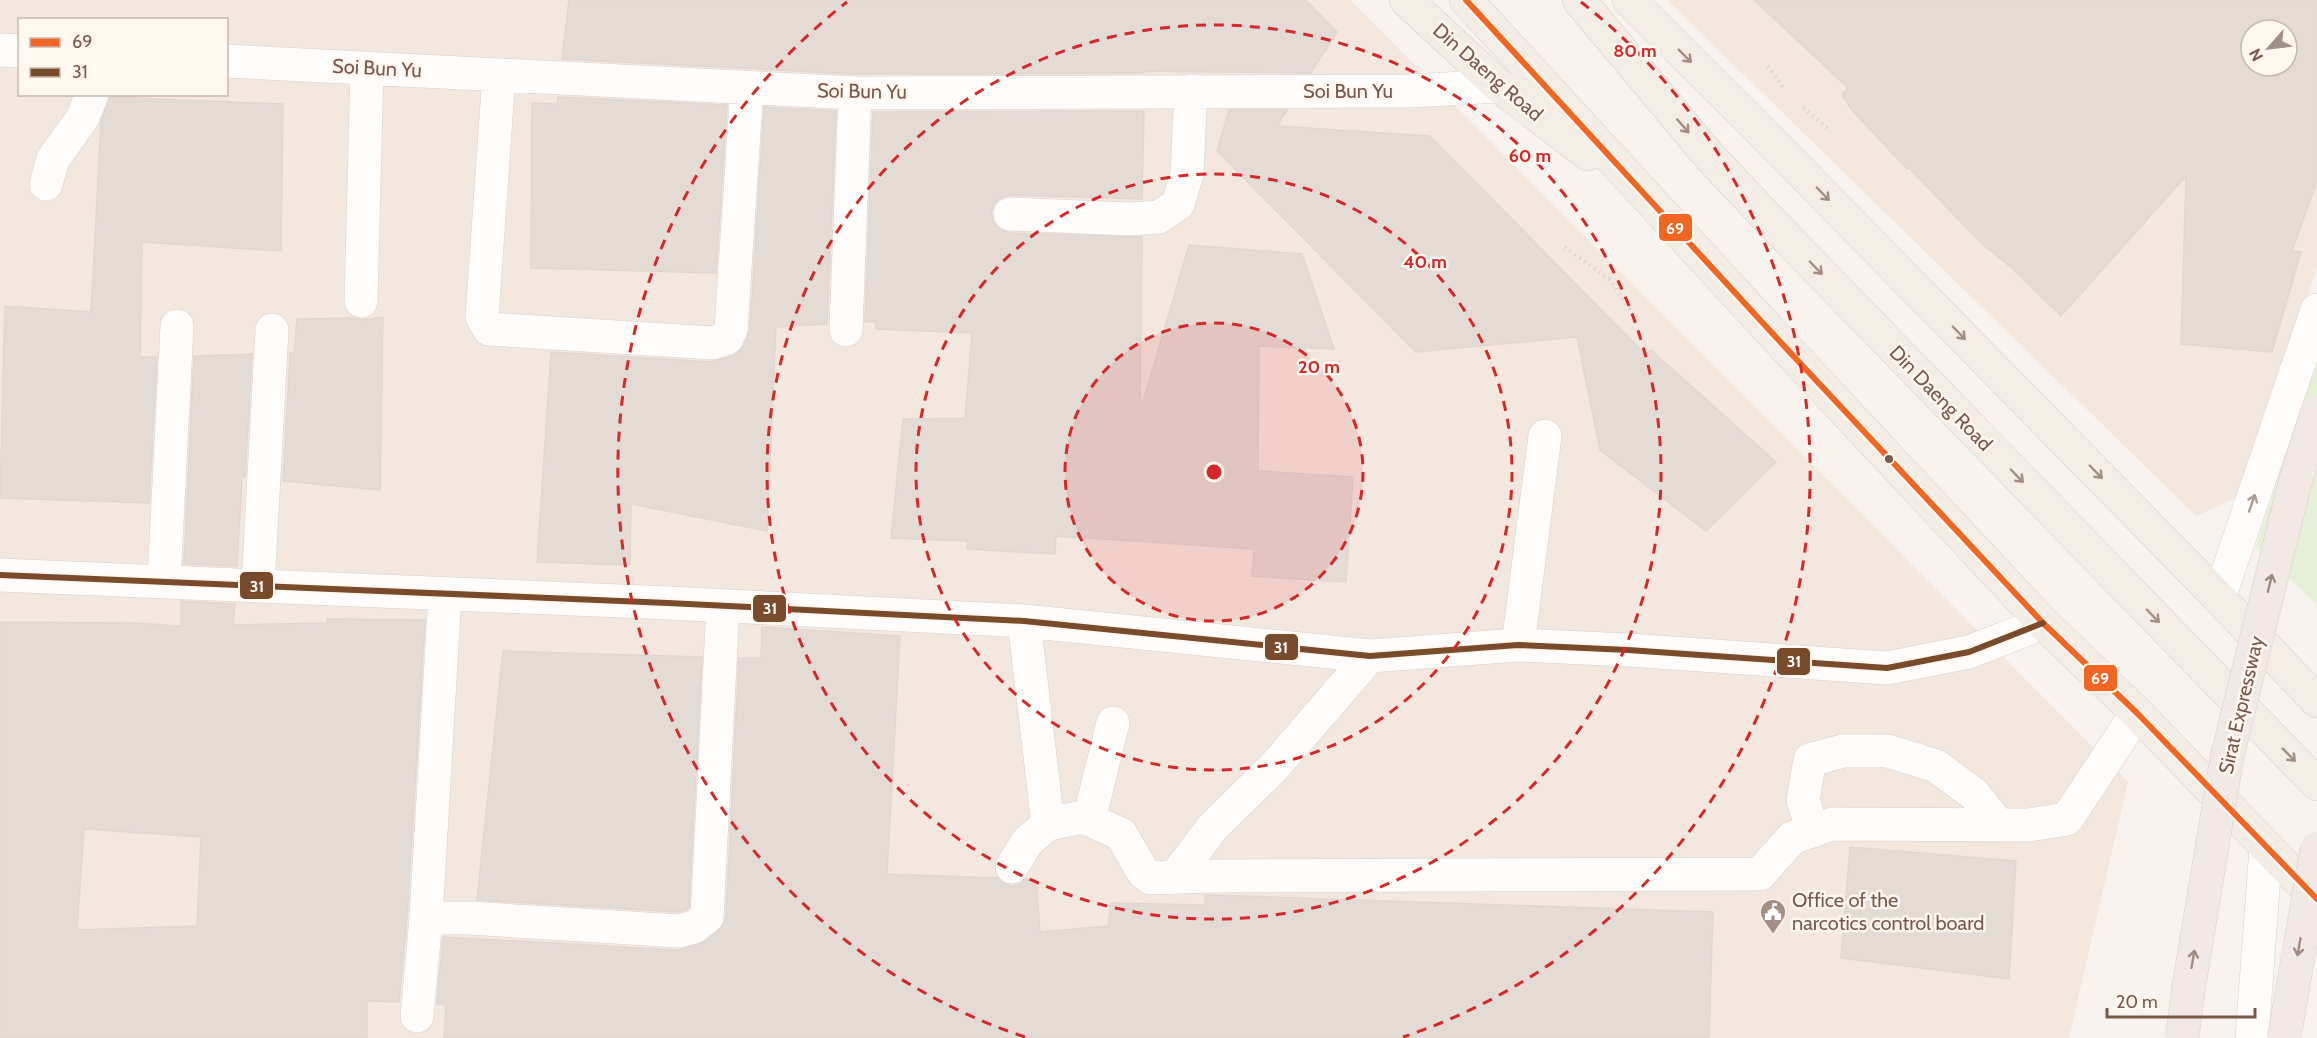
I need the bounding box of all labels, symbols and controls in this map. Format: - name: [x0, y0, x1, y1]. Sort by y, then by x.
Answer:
- legend: [18, 18, 228, 96]
- street label: Din Daeng Road: [1428, 18, 1548, 126]
- north arrow: [2239, 18, 2299, 78]
- text: 69: [72, 31, 92, 53]
- text: 80 m: [1613, 40, 1657, 62]
- text: N: [2245, 45, 2267, 64]
- one-way arrow: [1678, 49, 1693, 63]
- street label: Soi Bun Yu: [331, 54, 423, 82]
- text: 31: [72, 61, 88, 83]
- street label: Soi Bun Yu: [817, 78, 907, 104]
- street label: Soi Bun Yu: [1303, 79, 1393, 103]
- one-way arrow: [1676, 118, 1690, 133]
- text: 60 m: [1509, 145, 1551, 167]
- one-way arrow: [1815, 187, 1830, 202]
- line badge: 69: [1658, 213, 1693, 242]
- text: 69: [1666, 219, 1684, 238]
- text: 40 m: [1403, 251, 1447, 273]
- one-way arrow: [1809, 261, 1823, 276]
- one-way arrow: [1952, 326, 1967, 341]
- street label: Din Daeng Road: [1885, 340, 1997, 456]
- text: 20 m: [1298, 356, 1340, 378]
- unlabelled marker: [1883, 453, 1895, 465]
- centre of rings: [1204, 462, 1224, 482]
- one-way arrow: [2089, 465, 2103, 480]
- one-way arrow: [2010, 469, 2024, 484]
- one-way arrow: [2247, 494, 2258, 513]
- line badge: 31: [239, 571, 274, 600]
- one-way arrow: [2265, 574, 2277, 593]
- text: 31: [250, 577, 264, 596]
- line badge: 31: [752, 594, 787, 623]
- text: 31: [763, 599, 777, 618]
- one-way arrow: [2145, 609, 2160, 624]
- line badge: 31: [1264, 633, 1299, 661]
- street label: Sirat Expressway: [2213, 634, 2269, 776]
- text: 31: [1274, 638, 1288, 657]
- line badge: 31: [1776, 647, 1811, 676]
- text: 31: [1787, 652, 1801, 671]
- line badge: 69: [2083, 664, 2118, 692]
- text: 69: [2091, 669, 2109, 688]
- one-way arrow: [2282, 748, 2296, 763]
- place label: Office of the narcotics control board: [1792, 888, 1984, 935]
- public building icon: Office of the narcotics control board: [1758, 897, 1788, 935]
- one-way arrow: [2294, 937, 2305, 956]
- one-way arrow: [2188, 950, 2199, 970]
- scale bar: [2107, 981, 2256, 1019]
- text: 20 m: [2116, 991, 2158, 1013]

